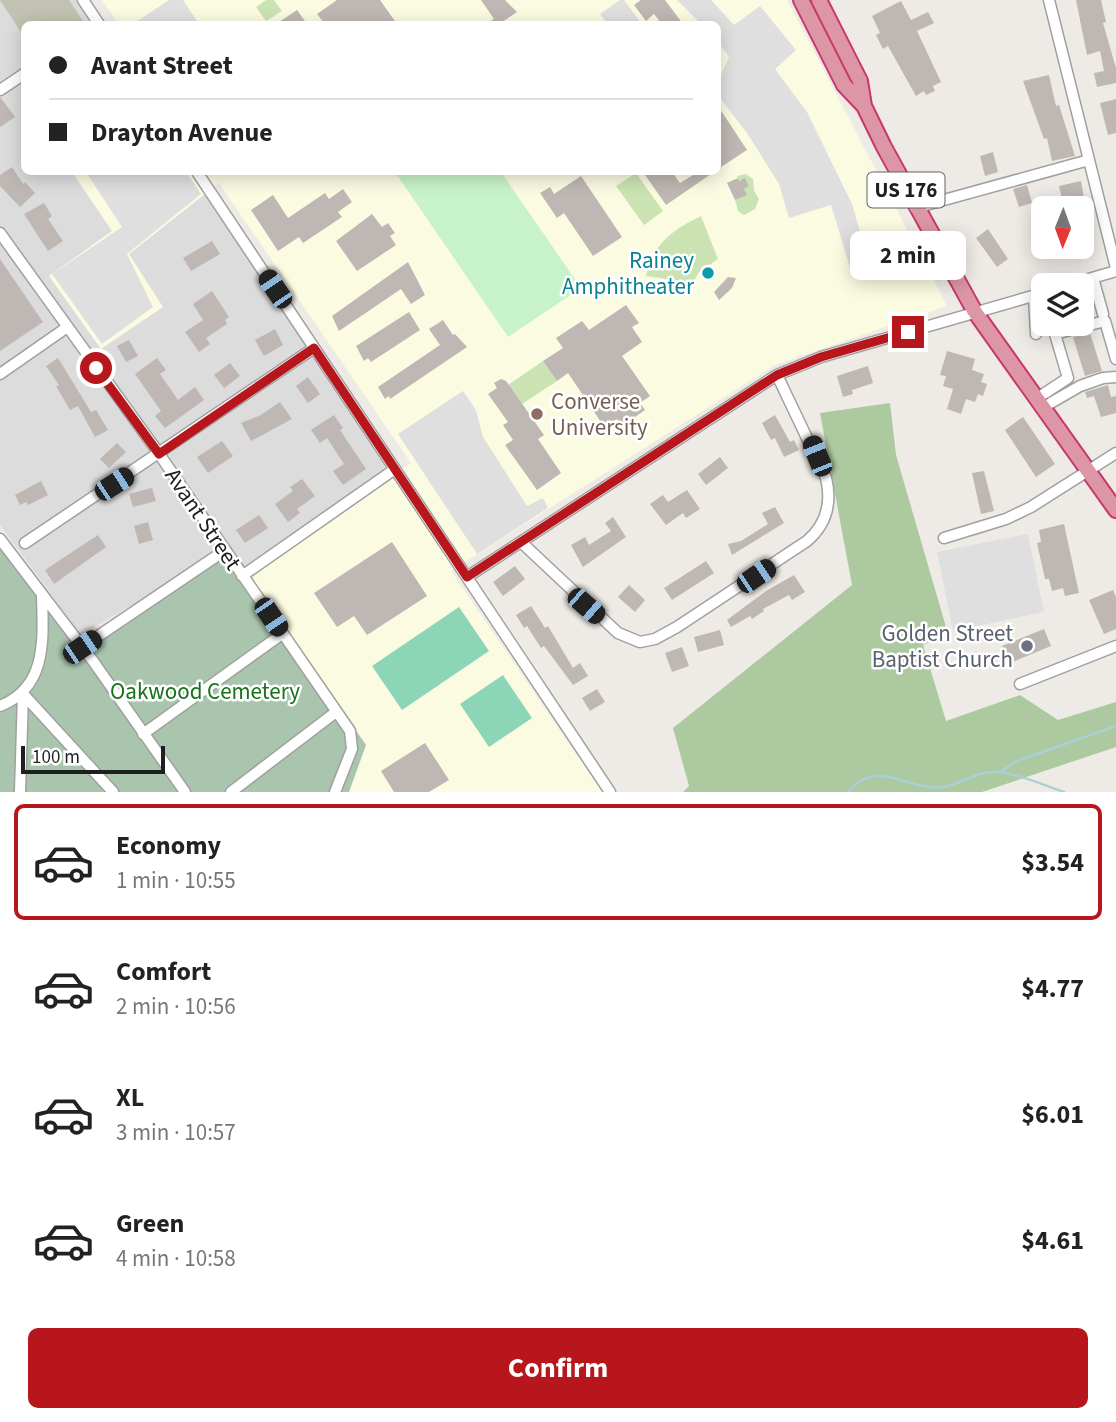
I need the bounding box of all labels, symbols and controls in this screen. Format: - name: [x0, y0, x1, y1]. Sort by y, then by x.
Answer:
- text: Avant Street: [91, 47, 233, 84]
- text: Drayton Avenue: [91, 114, 273, 151]
- road number: US 176: [867, 172, 944, 208]
- north arrow: [1031, 196, 1094, 259]
- map controls: [1031, 196, 1094, 336]
- callout: 2 min: [850, 230, 966, 280]
- text: 2 min: [880, 239, 936, 272]
- place label: Rainey Amphitheater: [562, 244, 695, 303]
- marker: Rainey Amphitheater: [700, 265, 716, 281]
- car: [255, 266, 296, 312]
- button: layers: [1031, 273, 1094, 336]
- route end: [892, 316, 924, 348]
- route start: [80, 352, 112, 384]
- place label: Converse University: [551, 385, 648, 444]
- marker: Converse University: [529, 406, 545, 422]
- car: [800, 433, 835, 479]
- street label: Avant Street: [157, 461, 249, 577]
- car: [91, 464, 138, 504]
- car: [733, 556, 780, 596]
- car: [564, 584, 609, 628]
- car: [251, 594, 292, 640]
- place label: Golden Street Baptist Church: [872, 617, 1013, 676]
- car: [59, 627, 106, 667]
- marker: Golden Street Baptist Church: [1019, 638, 1035, 654]
- park label: Oakwood Cemetery: [110, 675, 300, 708]
- scale bar: [21, 743, 164, 775]
- text: 100 m: [32, 744, 80, 771]
- text: Economy: [116, 827, 221, 864]
- icon: car: [32, 831, 95, 894]
- text: $3.54: [1021, 844, 1084, 881]
- text: 1 min · 10:55: [116, 864, 236, 897]
- text: Comfort: [116, 953, 211, 990]
- icon: car: [32, 957, 95, 1020]
- text: $4.77: [1021, 970, 1084, 1007]
- text: 2 min · 10:56: [116, 990, 236, 1023]
- text: XL: [116, 1079, 144, 1116]
- icon: car: [32, 1083, 95, 1146]
- text: $6.01: [1021, 1096, 1084, 1133]
- text: 3 min · 10:57: [116, 1116, 236, 1149]
- text: Green: [116, 1205, 184, 1242]
- icon: car: [32, 1209, 95, 1272]
- text: $4.61: [1021, 1222, 1084, 1259]
- text: 4 min · 10:58: [116, 1242, 236, 1275]
- button: Confirm: [28, 1328, 1088, 1408]

